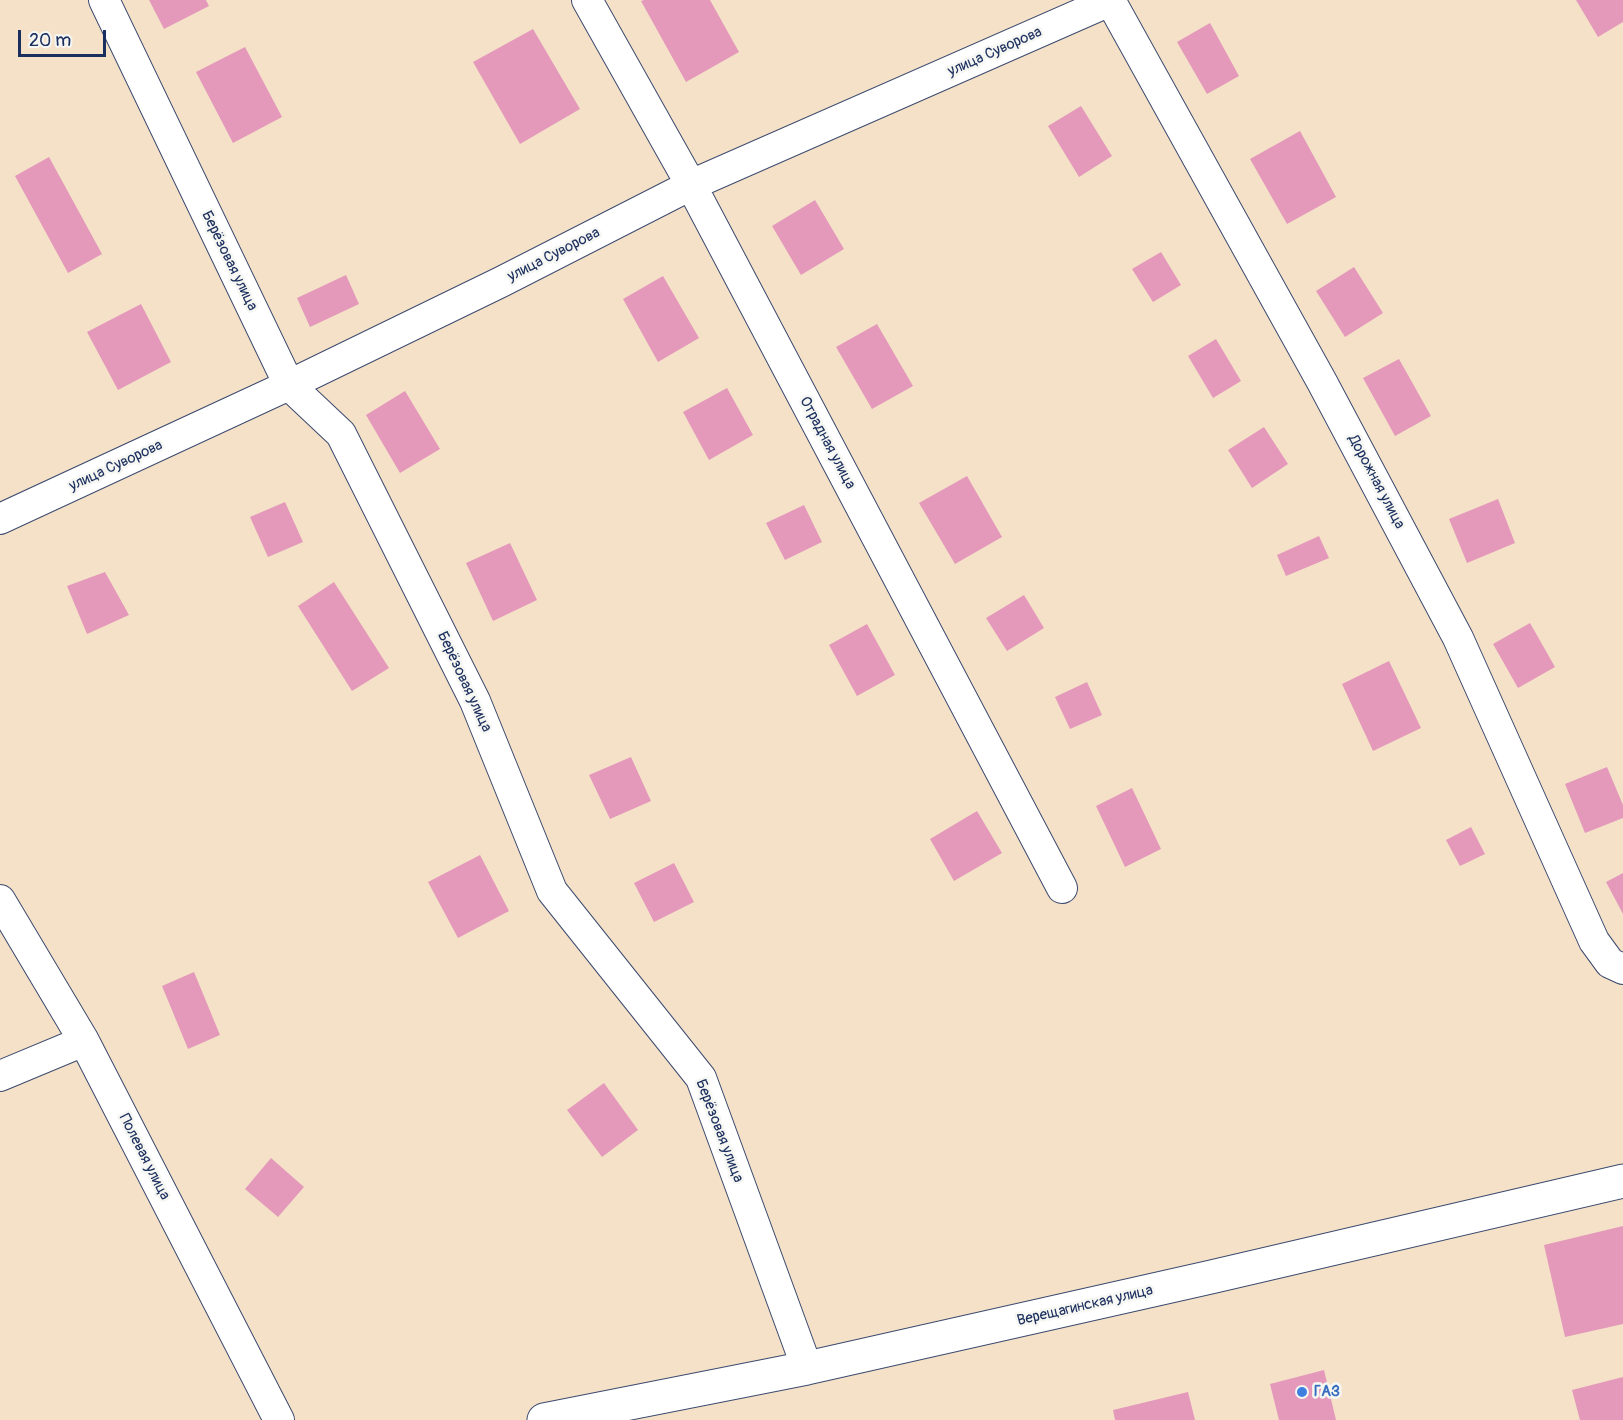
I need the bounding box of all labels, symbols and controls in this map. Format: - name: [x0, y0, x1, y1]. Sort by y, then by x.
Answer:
- scale bar: [21, 18, 110, 56]
- street label: улица Суворова: [945, 23, 1045, 81]
- text: 20 m: [29, 29, 71, 52]
- street label: Берёзовая улица: [197, 208, 261, 314]
- street label: улица Суворова: [505, 224, 603, 286]
- street label: Отрадная улица: [795, 394, 859, 492]
- street label: Дорожная улица: [1344, 432, 1408, 532]
- street label: улица Суворова: [66, 436, 166, 496]
- street label: Берёзовая улица: [433, 629, 495, 735]
- street label: Берёзовая улица: [691, 1077, 747, 1185]
- street label: Полевая улица: [115, 1111, 173, 1203]
- street label: Верещагинская улица: [1015, 1282, 1155, 1330]
- place label: ГАЗ: [1314, 1383, 1340, 1401]
- marker: ГАЗ: [1295, 1385, 1309, 1399]

